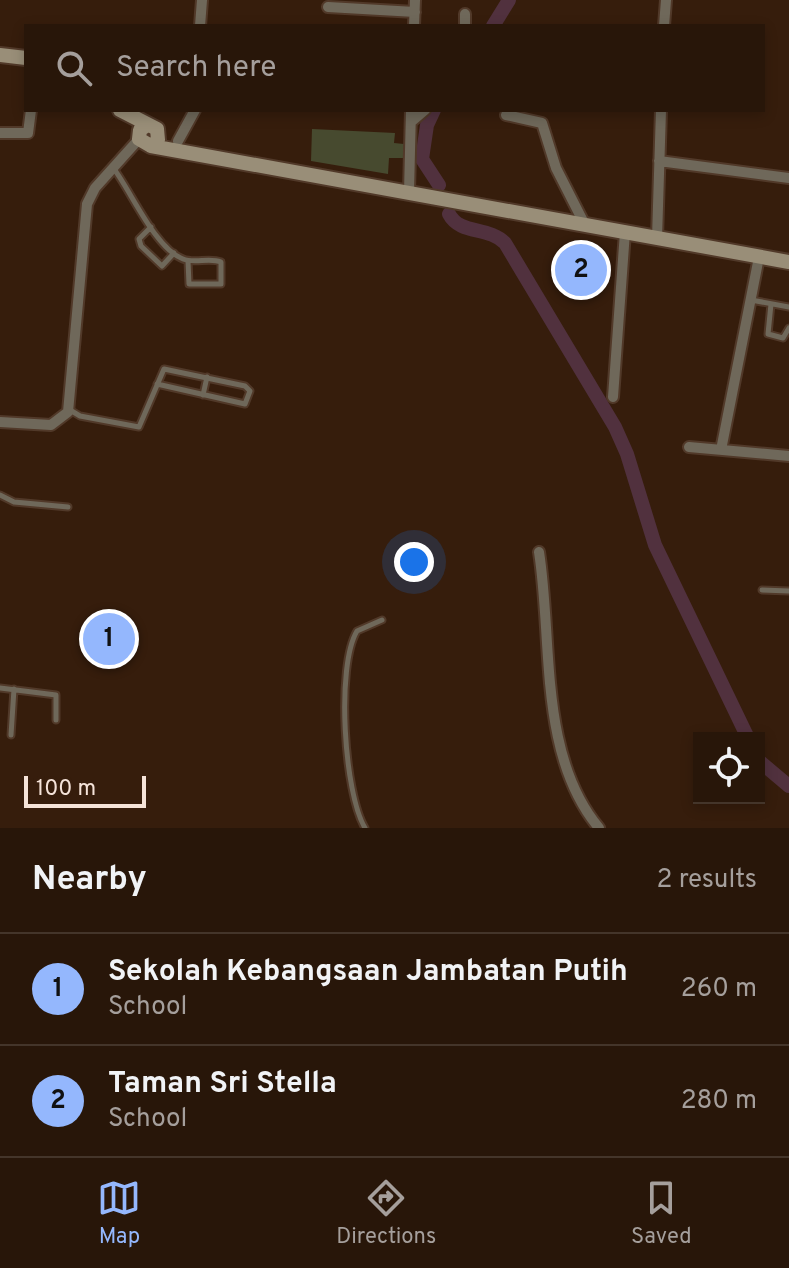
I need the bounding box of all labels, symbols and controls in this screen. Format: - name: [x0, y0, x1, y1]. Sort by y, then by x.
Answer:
- search box: [24, 24, 765, 112]
- icon: search: [52, 46, 96, 90]
- text: Search here: [116, 50, 276, 87]
- pin: 2: [555, 240, 607, 300]
- your location: [394, 542, 434, 582]
- pin: 1: [83, 609, 135, 669]
- map controls: [693, 732, 765, 804]
- button: locate: [693, 732, 765, 804]
- scale bar: [24, 772, 146, 808]
- text: 100 m: [36, 776, 96, 803]
- text: Nearby: [32, 859, 147, 902]
- text: 2 results: [657, 864, 757, 897]
- text: Sekolah Kebangsaan Jambatan Putih: [108, 954, 628, 991]
- text: 1: [53, 973, 63, 1006]
- text: 260 m: [681, 973, 757, 1006]
- text: School: [108, 991, 187, 1024]
- text: Taman Sri Stella: [108, 1066, 337, 1103]
- text: 2: [50, 1085, 66, 1118]
- text: 280 m: [681, 1085, 757, 1118]
- text: School: [108, 1103, 187, 1136]
- tab: Map: [97, 1176, 141, 1251]
- tab: Directions: [336, 1176, 436, 1251]
- tab: Saved: [631, 1176, 692, 1251]

